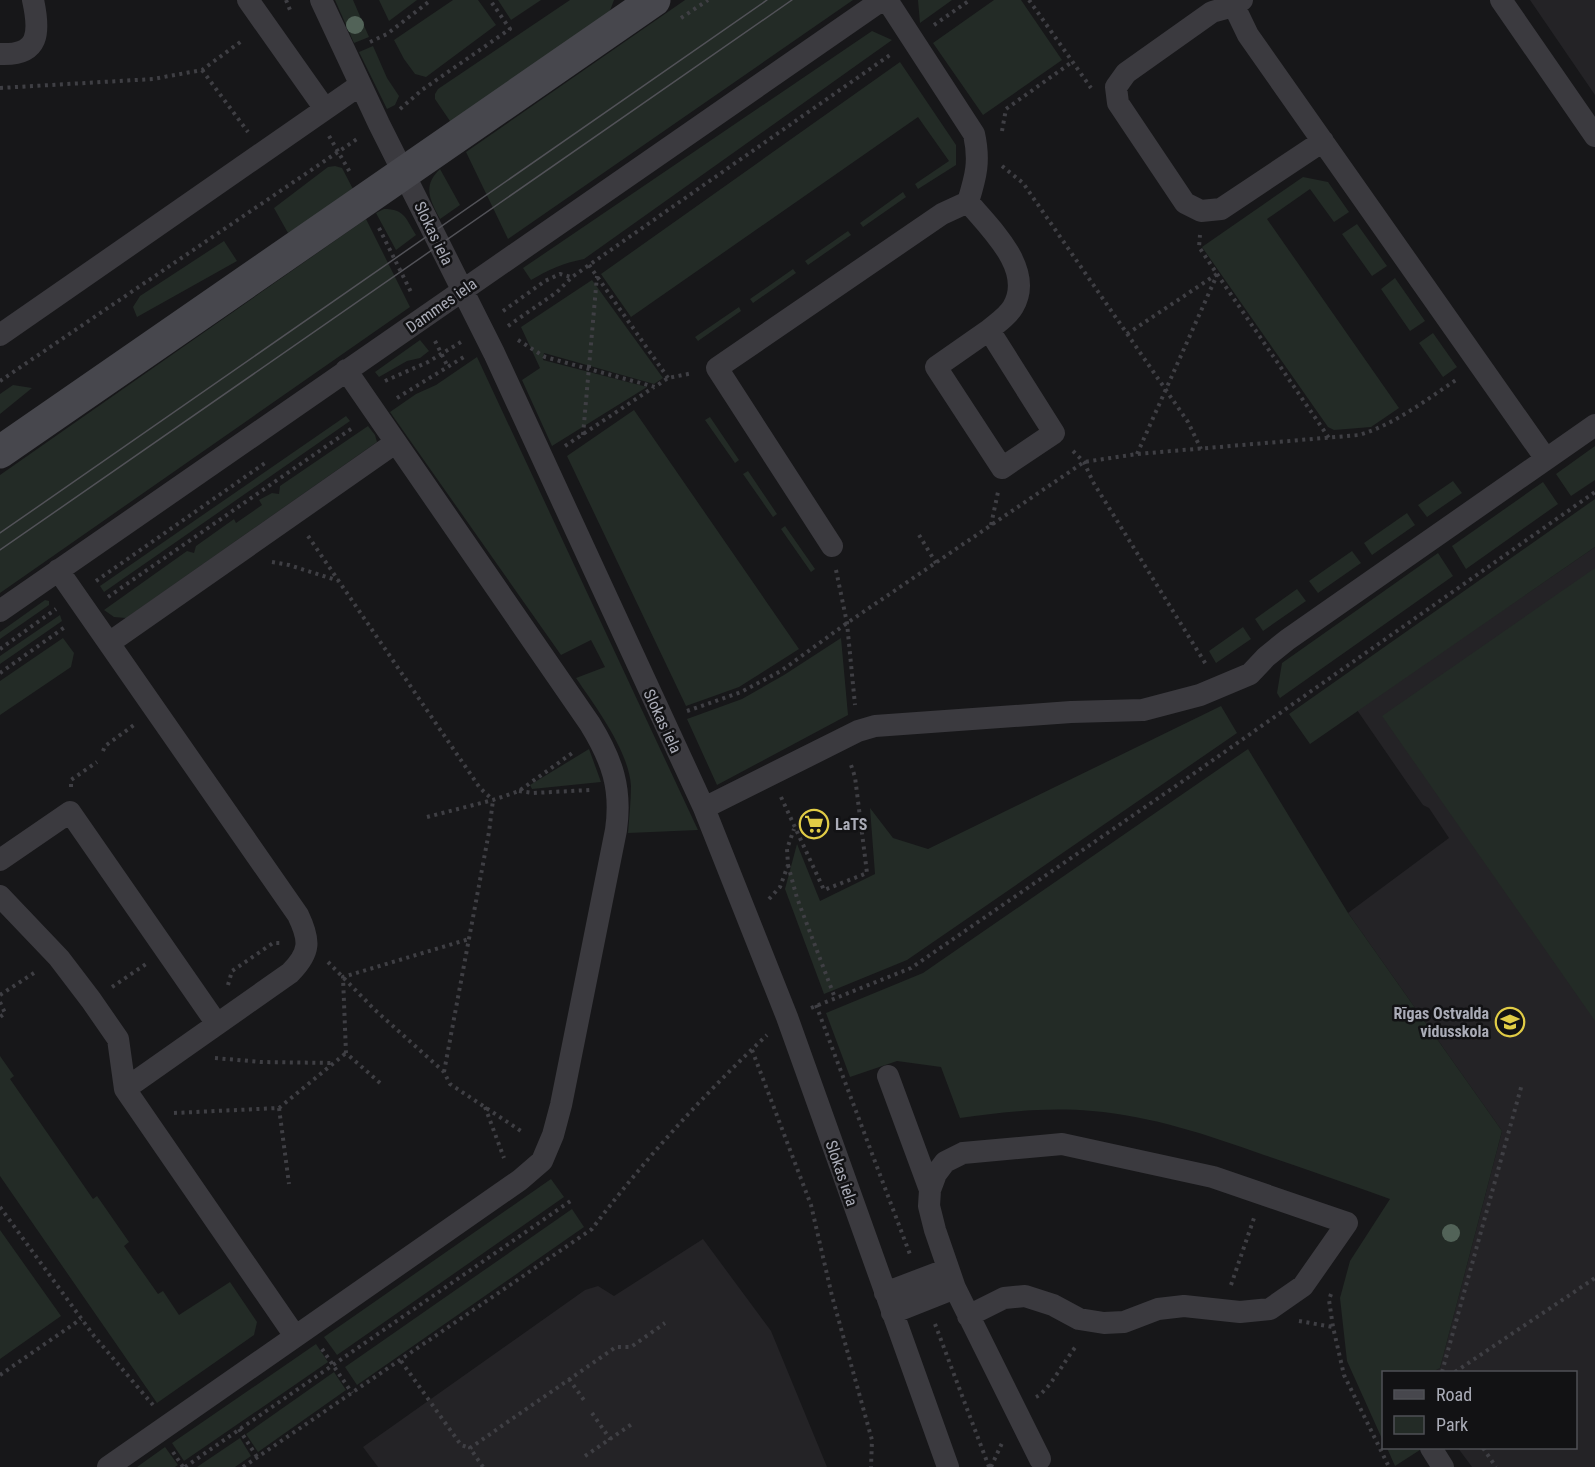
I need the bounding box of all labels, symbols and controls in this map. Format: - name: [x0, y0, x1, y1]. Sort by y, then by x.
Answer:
- street label: Slokas iela: [410, 198, 457, 268]
- street label: Dammes iela: [402, 274, 480, 337]
- street label: Slokas iela: [639, 686, 686, 756]
- supermarket icon: LaTS: [798, 808, 830, 840]
- place label: LaTS: [835, 815, 868, 834]
- place label: Rīgas Ostvalda vidusskola: [1393, 1004, 1489, 1041]
- school or university icon: Rīgas Ostvalda vidusskola: [1494, 1006, 1526, 1038]
- street label: Slokas iela: [821, 1138, 862, 1209]
- legend: [1382, 1371, 1577, 1449]
- text: Road: [1436, 1384, 1472, 1405]
- text: Park: [1436, 1414, 1468, 1435]

